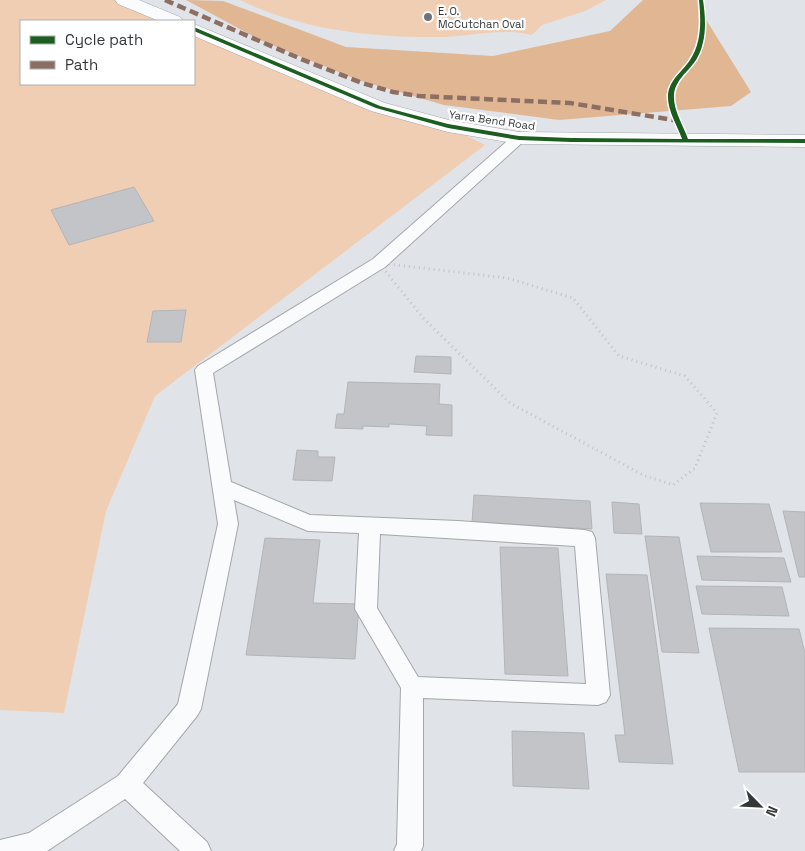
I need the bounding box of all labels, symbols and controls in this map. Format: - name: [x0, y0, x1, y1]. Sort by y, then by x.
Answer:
- place label: E. O. McCutchan Oval: [438, 4, 524, 31]
- marker: E. O. McCutchan Oval: [422, 11, 434, 23]
- legend: [20, 20, 195, 85]
- text: Cycle path: [65, 30, 143, 49]
- text: Path: [65, 55, 98, 74]
- street label: Yarra Bend Road: [448, 107, 536, 133]
- north arrow: [735, 781, 785, 831]
- text: N: [762, 803, 782, 819]

